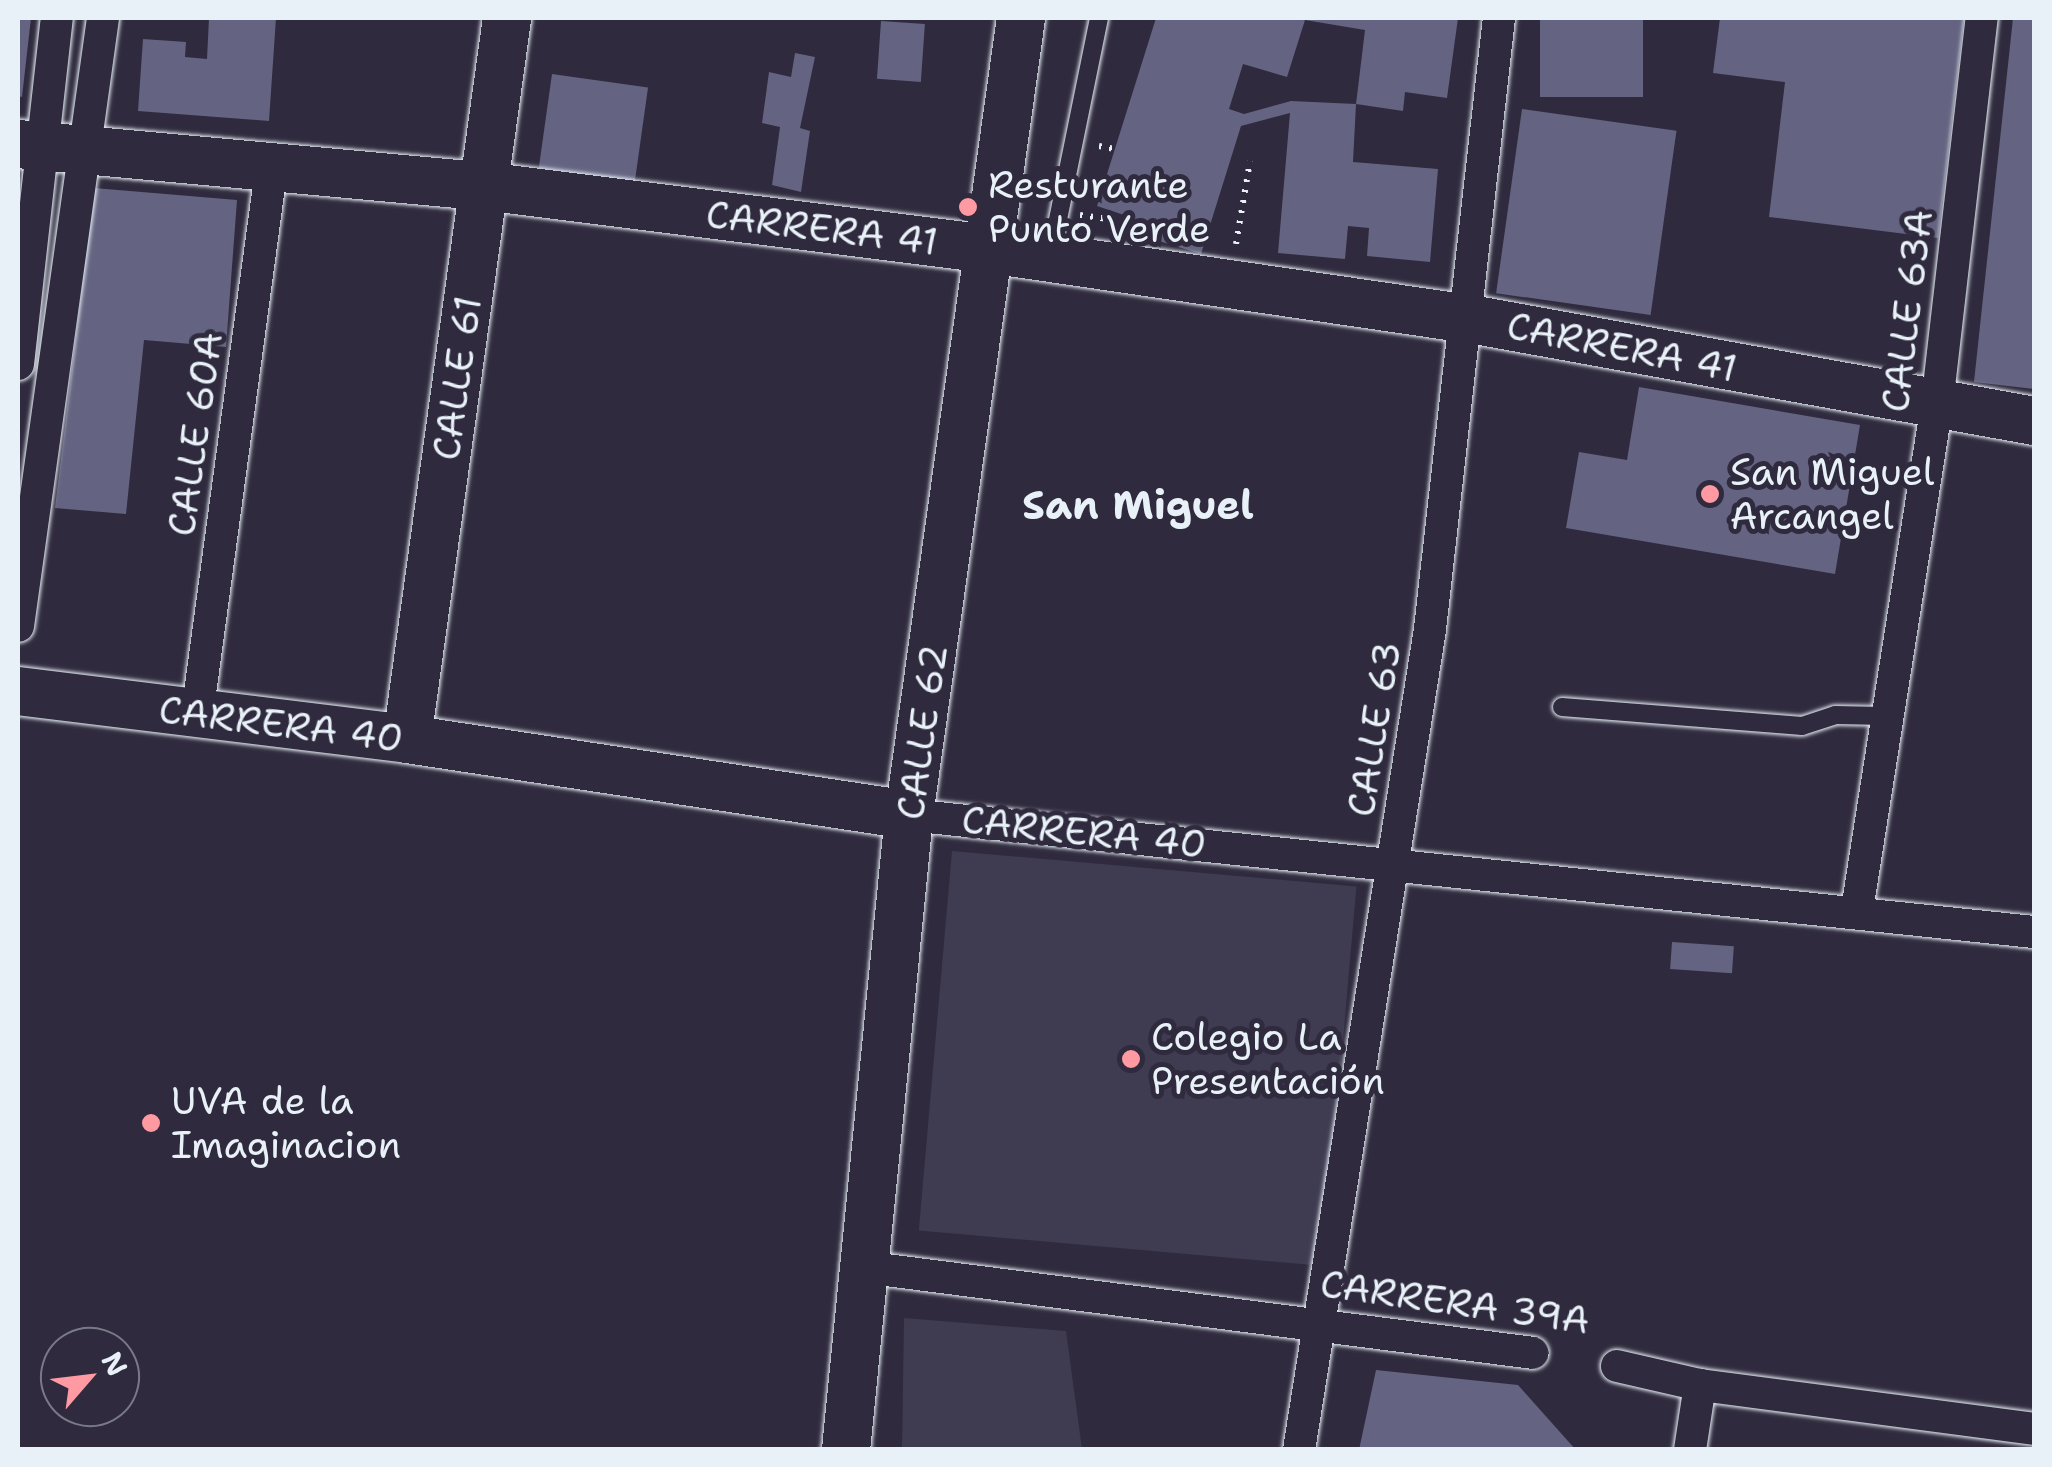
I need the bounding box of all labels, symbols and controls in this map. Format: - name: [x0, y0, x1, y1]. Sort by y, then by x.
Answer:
- place label: Resturante Punto Verde: [988, 162, 1211, 252]
- street label: CARRERA 41: [703, 191, 941, 265]
- marker: Resturante Punto Verde: [957, 196, 979, 218]
- street label: CALLE 63A: [1872, 207, 1942, 415]
- street label: CALLE 61: [423, 293, 491, 463]
- street label: CARRERA 41: [1503, 302, 1741, 392]
- street label: CALLE 60A: [158, 329, 232, 539]
- place label: San Miguel Arcangel: [1730, 449, 1935, 538]
- district label: San Miguel: [1022, 481, 1254, 529]
- marker: San Miguel Arcangel: [1699, 483, 1721, 505]
- street label: CALLE 63: [1338, 638, 1410, 820]
- street label: CALLE 62: [887, 641, 957, 823]
- street label: CARRERA 40: [156, 686, 406, 762]
- street label: CARRERA 40: [960, 796, 1208, 868]
- place label: Colegio La Presentación: [1151, 1014, 1385, 1104]
- marker: Colegio La Presentación: [1120, 1048, 1142, 1070]
- place label: UVA de la Imaginacion: [171, 1078, 401, 1168]
- marker: UVA de la Imaginacion: [140, 1112, 162, 1134]
- street label: CARRERA 39A: [1317, 1261, 1593, 1343]
- north arrow: [40, 1327, 140, 1427]
- text: N: [93, 1345, 137, 1383]

